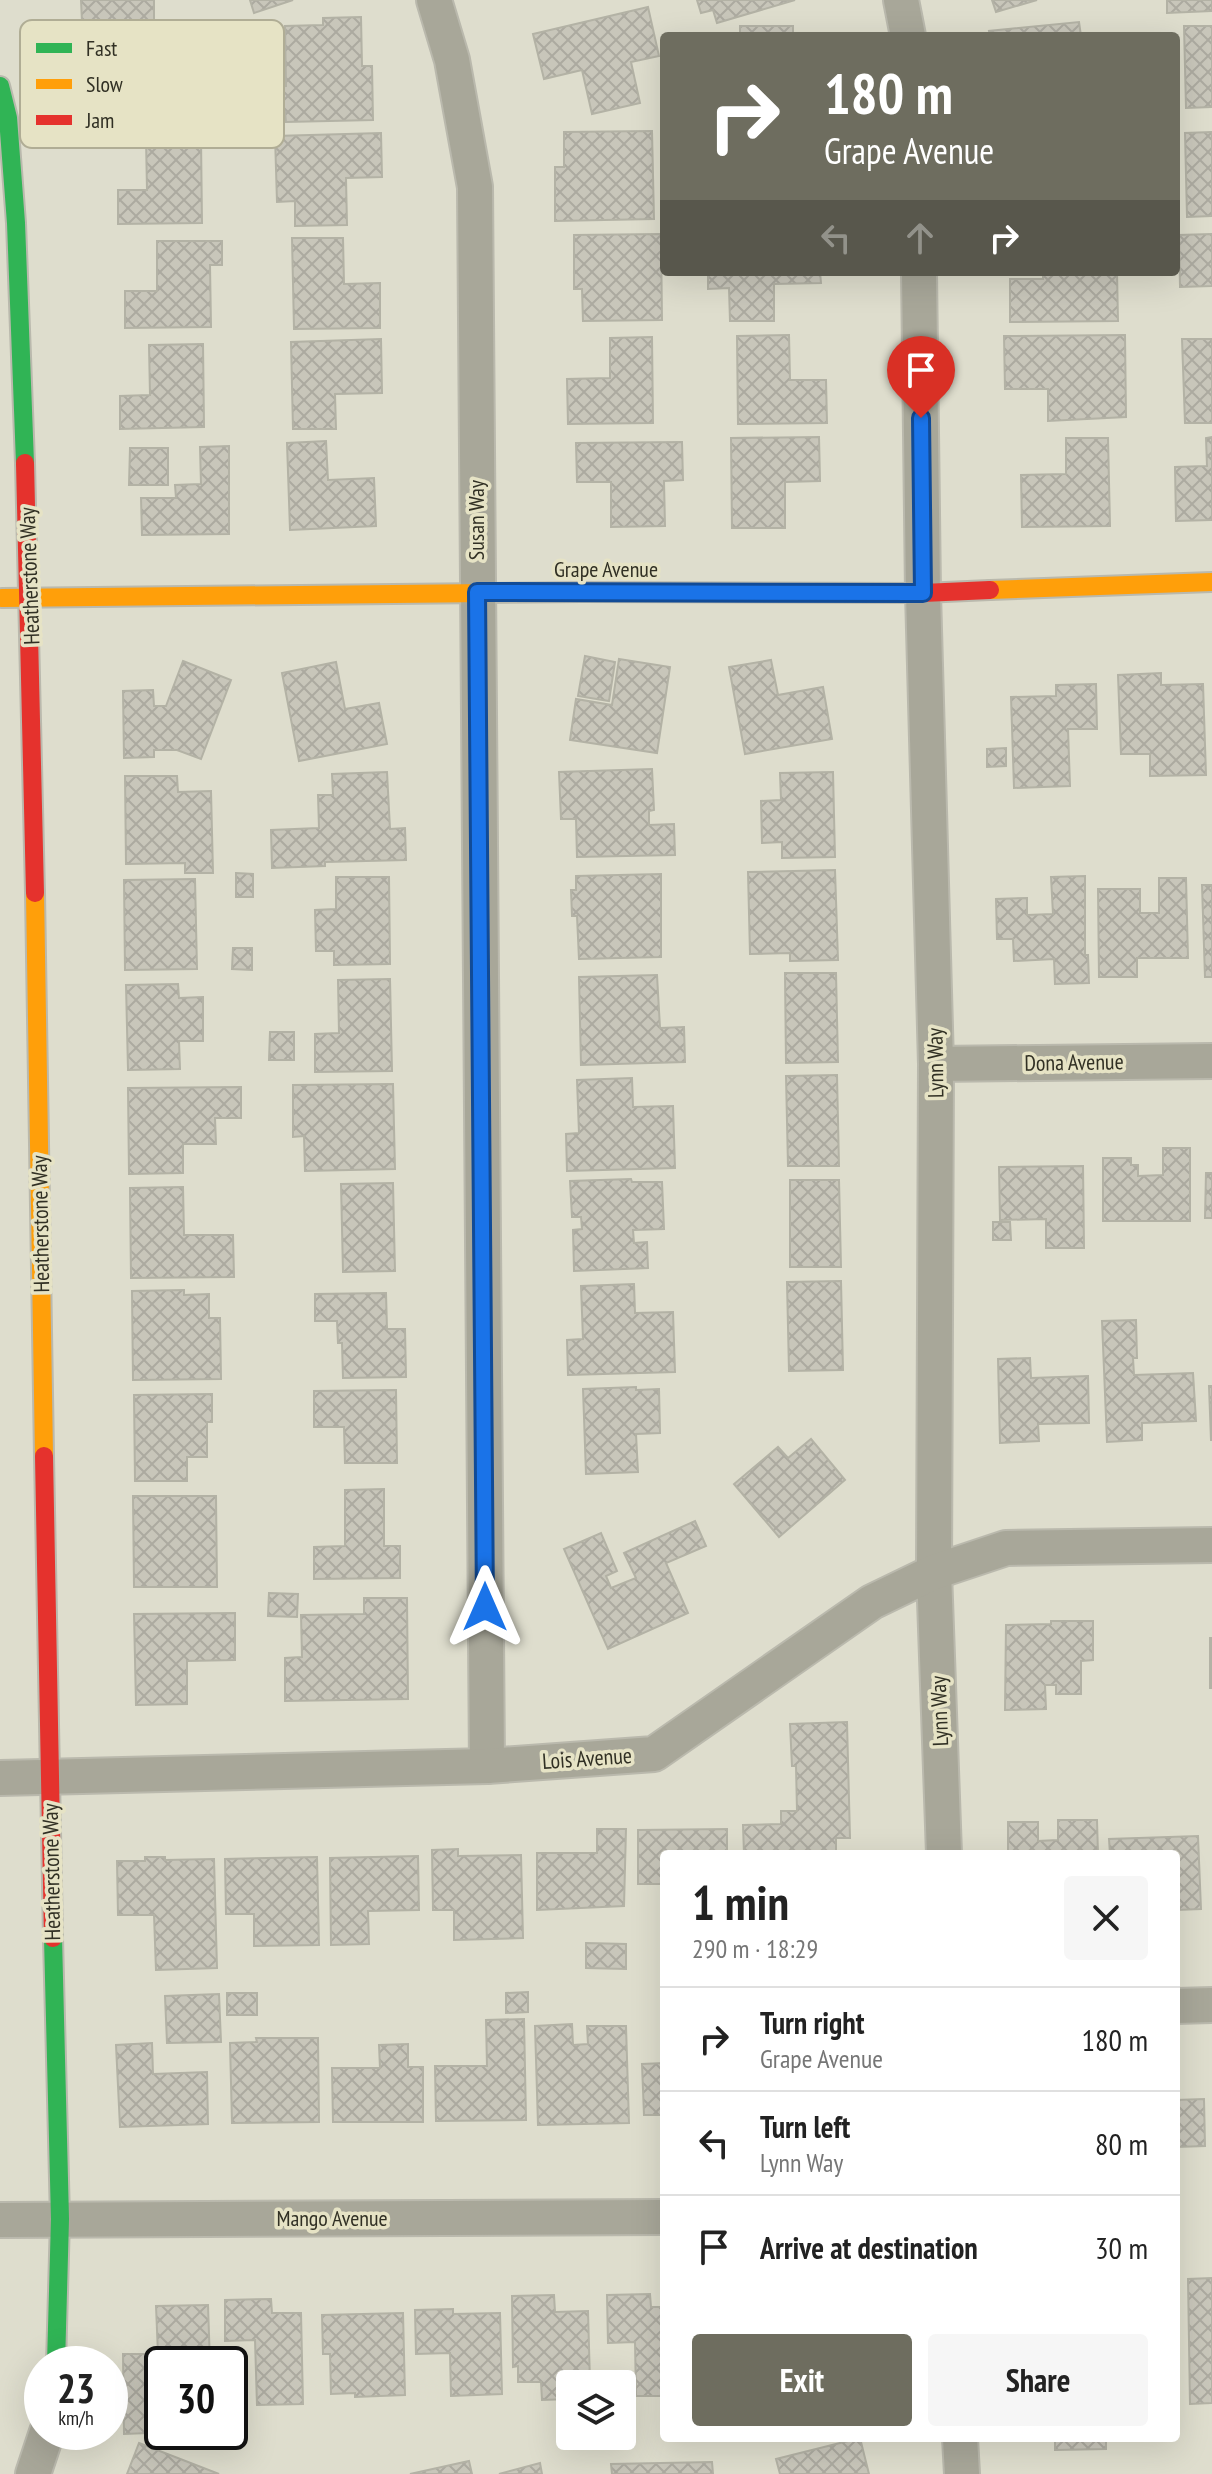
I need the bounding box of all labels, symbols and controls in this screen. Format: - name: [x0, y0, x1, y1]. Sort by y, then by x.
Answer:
- legend: [20, 20, 284, 148]
- text: Fast: [86, 34, 117, 62]
- text: 180 m: [824, 57, 953, 129]
- icon: right: [692, 64, 796, 168]
- text: Slow: [86, 70, 123, 98]
- text: Jam: [85, 106, 114, 134]
- text: Grape Avenue: [824, 127, 994, 174]
- icon: left: [814, 216, 858, 260]
- icon: ahead: [898, 216, 942, 260]
- icon: right: [982, 216, 1026, 260]
- pin: [887, 336, 955, 418]
- icon: arrive: [899, 348, 943, 392]
- street label: Susan Way: [462, 479, 490, 560]
- street label: Heatherstone Way: [13, 506, 45, 645]
- street label: Grape Avenue: [554, 555, 658, 583]
- street label: Lynn Way: [920, 1027, 950, 1098]
- street label: Dona Avenue: [1024, 1047, 1124, 1077]
- street label: Heatherstone Way: [25, 1154, 55, 1293]
- position arrow: [443, 1565, 527, 1649]
- street label: Lynn Way: [924, 1675, 954, 1747]
- street label: Lois Avenue: [541, 1741, 633, 1775]
- street label: Heatherstone Way: [36, 1802, 66, 1941]
- text: 1 min: [692, 1871, 789, 1933]
- button: close: [1064, 1876, 1148, 1960]
- text: 290 m · 18:29: [692, 1932, 818, 1965]
- text: Turn right: [760, 2003, 864, 2042]
- icon: right: [692, 2017, 736, 2061]
- text: 180 m: [1082, 2020, 1148, 2059]
- text: Grape Avenue: [760, 2042, 883, 2075]
- text: Turn left: [760, 2107, 850, 2146]
- icon: left: [692, 2121, 736, 2165]
- text: 80 m: [1095, 2124, 1148, 2163]
- text: Lynn Way: [760, 2146, 843, 2179]
- street label: Mango Avenue: [276, 2204, 388, 2232]
- icon: arrive: [692, 2225, 736, 2269]
- text: Arrive at destination: [760, 2228, 978, 2267]
- text: 30 m: [1095, 2228, 1148, 2267]
- button: Exit: [692, 2334, 912, 2426]
- button: Share: [928, 2334, 1148, 2426]
- speed limit sign: 30: [144, 2346, 248, 2450]
- text: 23: [57, 2362, 95, 2414]
- map controls: [556, 2370, 636, 2450]
- button: layers: [556, 2370, 636, 2450]
- text: km/h: [58, 2405, 94, 2431]

